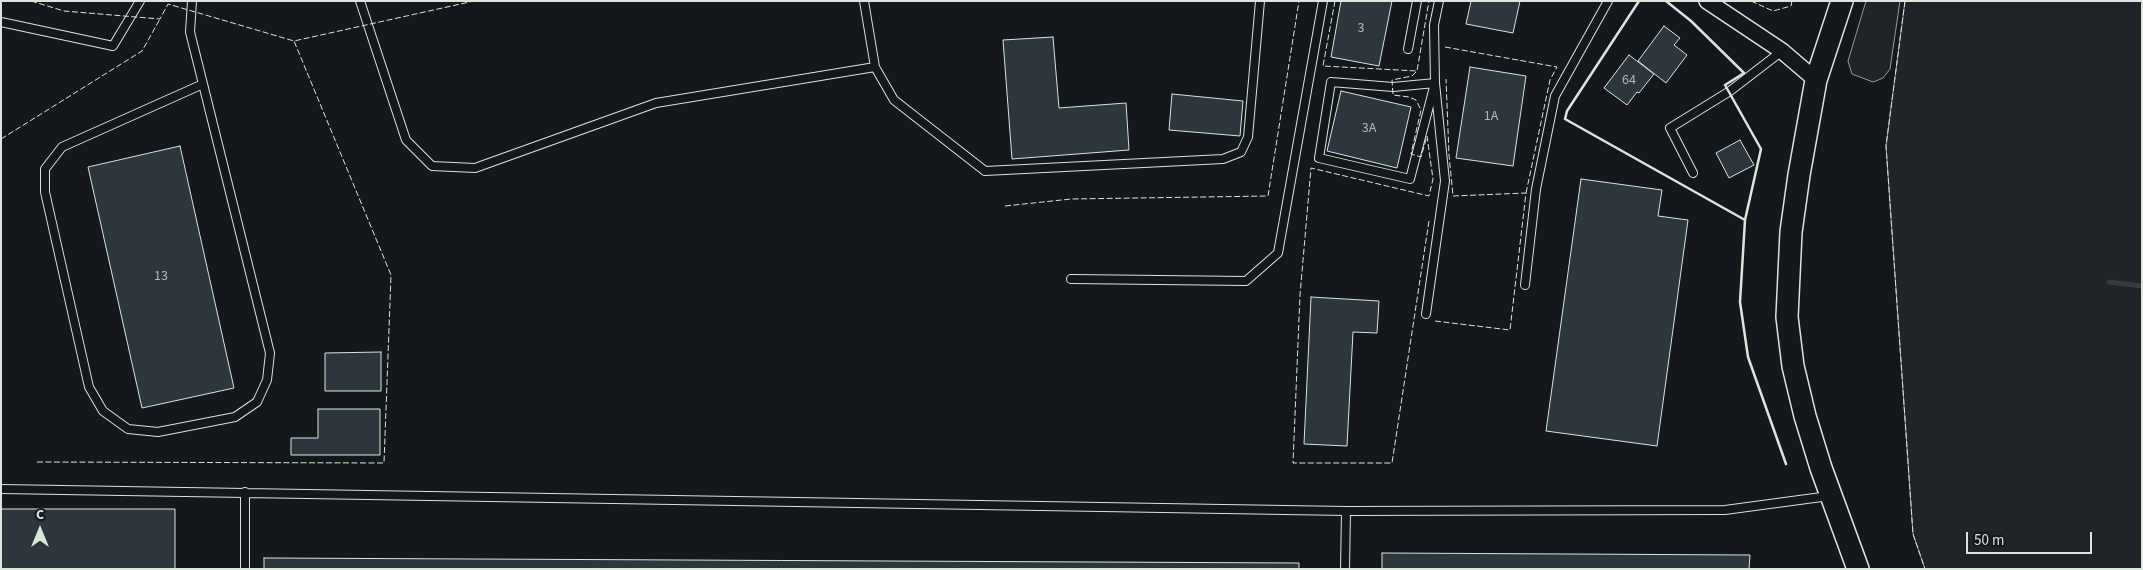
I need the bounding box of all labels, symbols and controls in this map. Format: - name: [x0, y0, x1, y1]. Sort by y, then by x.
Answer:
- house number: 3: [1358, 21, 1364, 37]
- house number: 64: [1622, 73, 1636, 89]
- house number: 1А: [1484, 109, 1498, 125]
- house number: 3А: [1362, 121, 1376, 137]
- house number: 13: [154, 269, 168, 285]
- north arrow: [15, 505, 65, 555]
- text: С: [36, 505, 44, 525]
- scale bar: [1968, 522, 2094, 554]
- text: 50 m: [1974, 530, 2004, 551]

